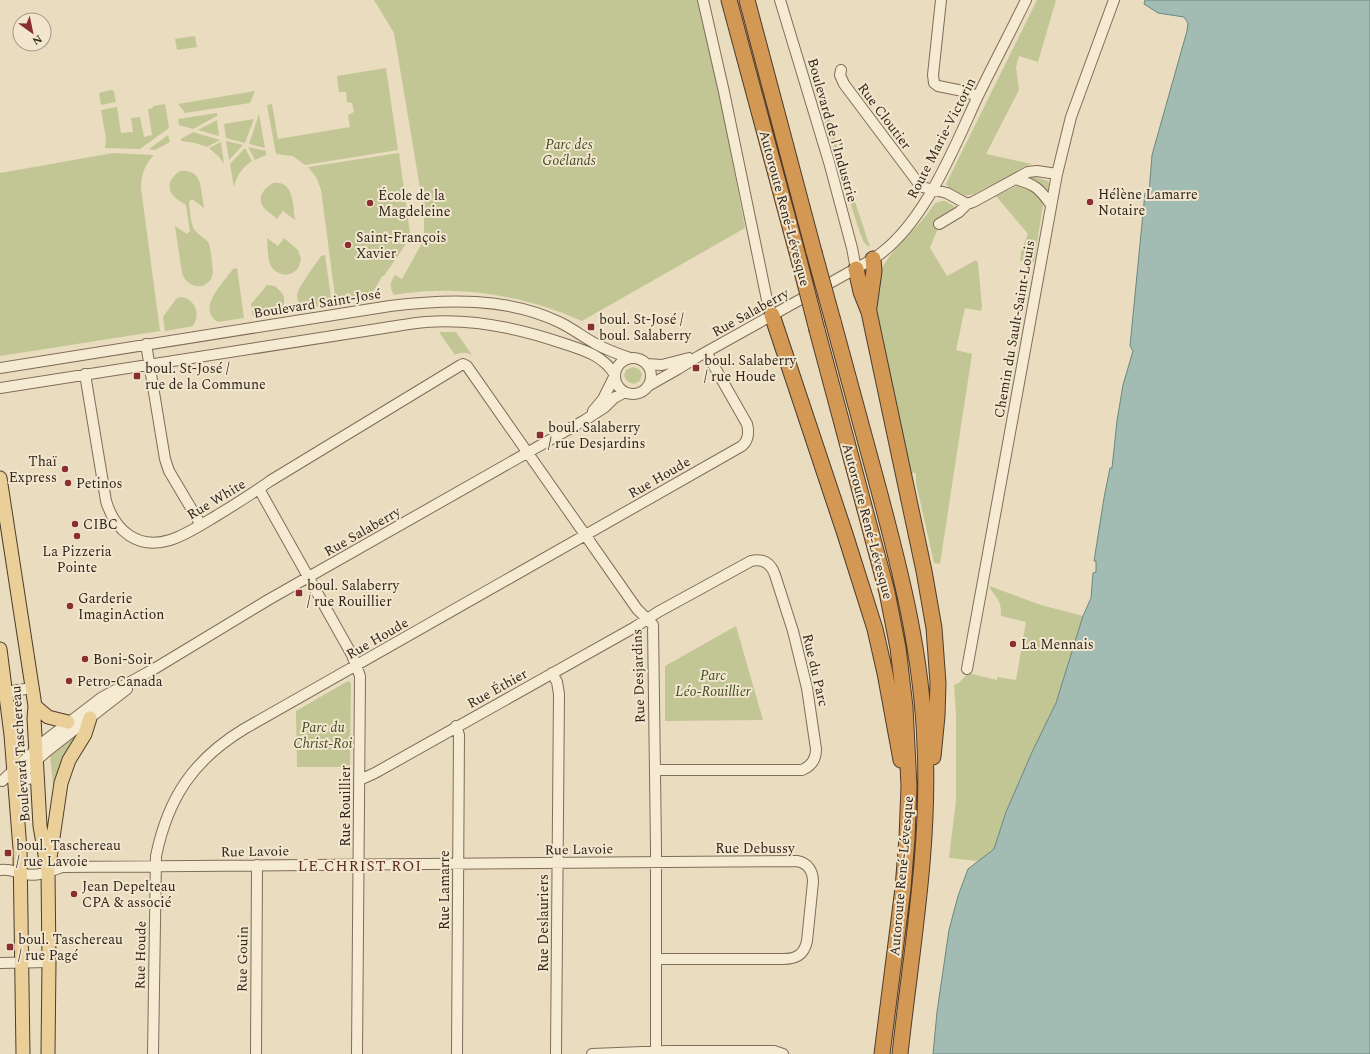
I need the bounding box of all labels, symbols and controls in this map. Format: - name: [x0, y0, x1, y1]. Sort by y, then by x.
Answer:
- north arrow: [12, 12, 52, 52]
- text: N: [29, 30, 46, 50]
- street label: Boulevard de l'Industrie: [802, 56, 863, 205]
- street label: Route Marie-Victorin: [902, 74, 981, 203]
- street label: Rue Cloutier: [853, 79, 917, 154]
- street label: Autoroute René-Lévesque: [754, 128, 816, 289]
- park label: Parc des Goélands: [542, 134, 596, 171]
- place label: Hélène Lamarre Notaire: [1098, 184, 1198, 221]
- place label: École de la Magdeleine: [378, 185, 451, 222]
- marker: Hélène Lamarre Notaire: [1085, 197, 1095, 207]
- marker: École de la Magdeleine: [365, 198, 375, 208]
- place label: Saint-François Xavier: [356, 227, 447, 264]
- street label: Chemin du Sault-Saint-Louis: [988, 238, 1040, 420]
- marker: Saint-François Xavier: [343, 240, 353, 250]
- street label: Rue Salaberry: [708, 282, 794, 342]
- street label: Boulevard Saint-José: [252, 283, 382, 324]
- place label: boul. St-José / boul. Salaberry: [599, 309, 693, 346]
- marker: boul. St-José / boul. Salaberry: [586, 322, 596, 332]
- place label: boul. Salaberry / rue Houde: [704, 350, 798, 387]
- place label: boul. St-José / rue de la Commune: [145, 358, 266, 395]
- marker: boul. Salaberry / rue Houde: [691, 363, 701, 373]
- marker: boul. St-José / rue de la Commune: [132, 371, 142, 381]
- place label: boul. Salaberry / rue Desjardins: [548, 417, 646, 454]
- marker: boul. Salaberry / rue Desjardins: [535, 430, 545, 440]
- street label: Autoroute René-Lévesque: [837, 441, 899, 602]
- place label: Thaï Express: [9, 451, 58, 488]
- street label: Rue Houde: [624, 451, 694, 504]
- marker: Thaï Express: [60, 464, 70, 474]
- place label: Petinos: [76, 473, 123, 494]
- street label: Rue White: [183, 473, 250, 525]
- marker: Petinos: [63, 478, 73, 488]
- street label: Rue Salaberry: [320, 500, 406, 562]
- place label: CIBC: [83, 514, 118, 535]
- marker: CIBC: [70, 519, 80, 529]
- marker: La Pizzeria Pointe: [72, 531, 82, 541]
- place label: La Pizzeria Pointe: [42, 541, 112, 578]
- place label: boul. Salaberry / rue Rouillier: [307, 575, 401, 612]
- place label: Garderie ImaginAction: [78, 588, 164, 625]
- marker: boul. Salaberry / rue Rouillier: [294, 588, 304, 598]
- marker: Garderie ImaginAction: [65, 601, 75, 611]
- street label: Rue Houde: [342, 612, 412, 665]
- street label: Rue Desjardins: [626, 629, 651, 723]
- street label: Rue du Parc: [797, 632, 834, 709]
- place label: La Mennais: [1021, 634, 1094, 655]
- marker: La Mennais: [1008, 639, 1018, 649]
- place label: Boni-Soir: [93, 649, 153, 670]
- marker: Boni-Soir: [80, 654, 90, 664]
- street label: Rue Éthier: [463, 663, 532, 714]
- park label: Parc Léo-Rouillier: [675, 665, 751, 702]
- place label: Petro-Canada: [77, 671, 163, 692]
- marker: Petro-Canada: [64, 676, 74, 686]
- street label: Boulevard Taschereau: [5, 685, 36, 823]
- park label: Parc du Christ-Roi: [293, 717, 353, 754]
- street label: Rue Rouillier: [335, 765, 356, 847]
- street label: Autoroute René-Lévesque: [884, 795, 919, 957]
- place label: boul. Taschereau / rue Lavoie: [16, 835, 121, 872]
- street label: Rue Lavoie: [545, 838, 614, 861]
- street label: Rue Debussy: [715, 838, 796, 859]
- street label: Rue Lavoie: [221, 840, 290, 863]
- marker: boul. Taschereau / rue Lavoie: [3, 848, 13, 858]
- street label: Rue Lamarre: [434, 850, 455, 930]
- district label: LE CHRIST ROI: [298, 855, 422, 878]
- street label: Rue Deslauriers: [533, 874, 554, 972]
- place label: Jean Depelteau CPA & associé: [82, 876, 176, 913]
- marker: Jean Depelteau CPA & associé: [69, 889, 79, 899]
- street label: Rue Houde: [129, 920, 152, 990]
- street label: Rue Gouin: [231, 926, 254, 992]
- place label: boul. Taschereau / rue Pagé: [18, 929, 123, 966]
- marker: boul. Taschereau / rue Pagé: [5, 942, 15, 952]

